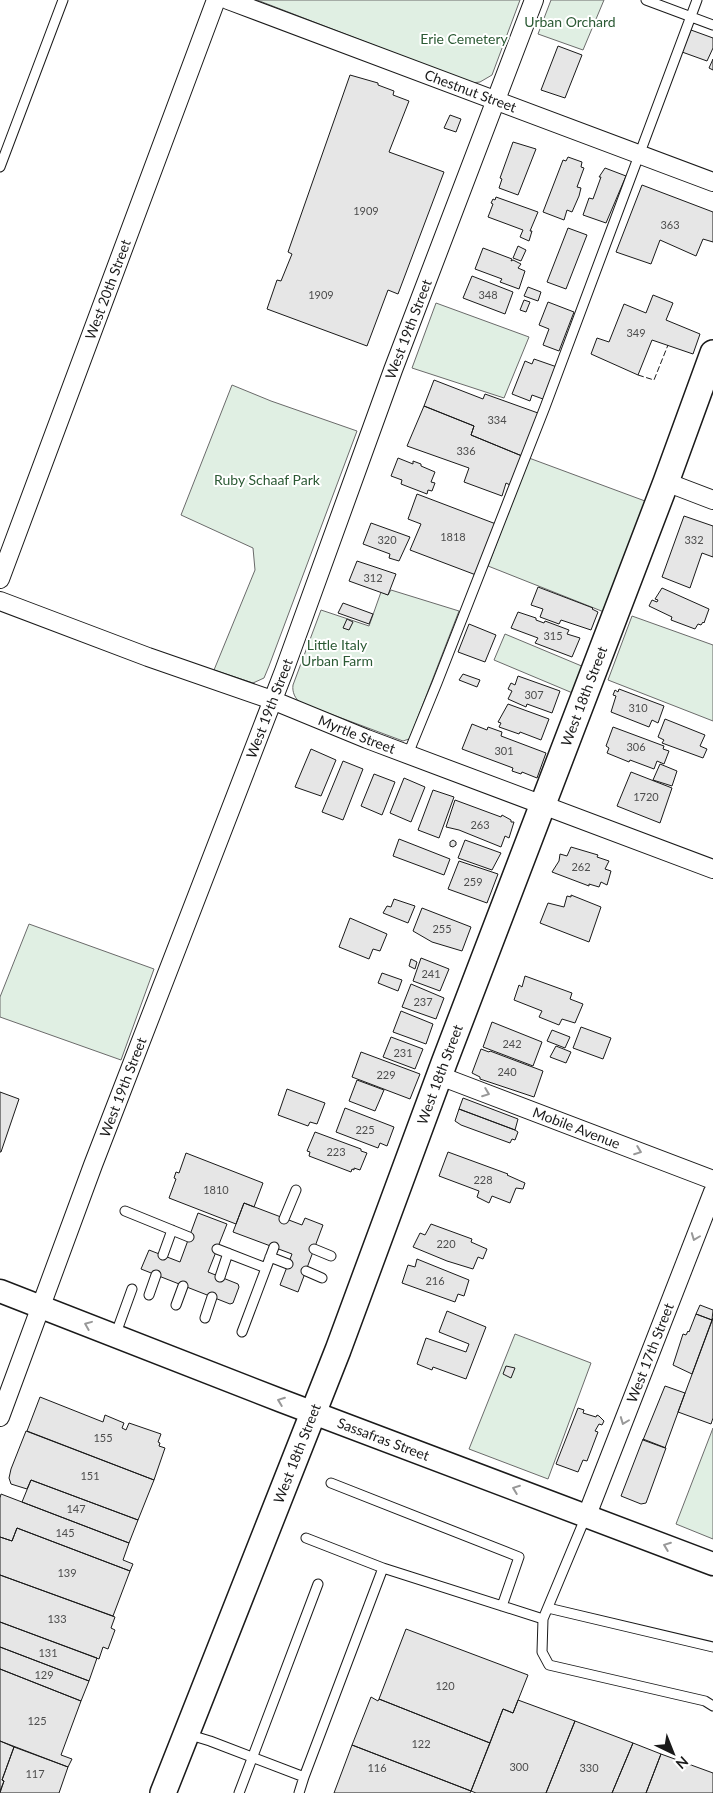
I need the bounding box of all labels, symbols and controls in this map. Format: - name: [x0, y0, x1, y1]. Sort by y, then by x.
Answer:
- park label: Urban Orchard: [524, 13, 616, 30]
- park label: Erie Cemetery: [420, 30, 509, 47]
- street label: Chestnut Street: [422, 66, 519, 115]
- house number: 1909: [353, 204, 379, 217]
- house number: 363: [660, 218, 680, 231]
- street label: West 20th Street: [81, 237, 134, 342]
- street label: West 19th Street: [381, 277, 435, 381]
- house number: 1909: [308, 288, 334, 301]
- house number: 348: [478, 288, 498, 301]
- house number: 349: [626, 326, 646, 339]
- house number: 334: [487, 413, 507, 426]
- house number: 336: [456, 444, 476, 457]
- park label: Ruby Schaaf Park: [214, 471, 321, 488]
- house number: 1818: [440, 530, 466, 543]
- house number: 320: [377, 533, 397, 546]
- house number: 332: [684, 533, 704, 546]
- house number: 312: [363, 571, 383, 584]
- house number: 315: [543, 629, 563, 642]
- park label: Little Italy Urban Farm: [301, 636, 373, 669]
- street label: West 18th Street: [557, 644, 610, 748]
- street label: West 19th Street: [242, 656, 296, 761]
- house number: 307: [524, 688, 544, 701]
- house number: 310: [628, 701, 648, 714]
- street label: Myrtle Street: [316, 711, 398, 757]
- house number: 306: [626, 740, 646, 753]
- house number: 301: [494, 744, 514, 757]
- house number: 1720: [633, 790, 659, 803]
- house number: 263: [470, 818, 490, 831]
- house number: 262: [571, 860, 591, 873]
- house number: 259: [463, 875, 483, 888]
- house number: 255: [432, 922, 452, 935]
- house number: 241: [421, 967, 441, 980]
- house number: 237: [413, 995, 433, 1008]
- street label: West 18th Street: [413, 1022, 466, 1127]
- street label: West 19th Street: [96, 1035, 150, 1139]
- house number: 242: [502, 1037, 522, 1050]
- house number: 231: [393, 1046, 413, 1059]
- house number: 240: [497, 1065, 517, 1078]
- house number: 229: [376, 1068, 396, 1081]
- one-way arrow: [481, 1087, 490, 1097]
- street label: Mobile Avenue: [531, 1103, 623, 1152]
- house number: 225: [355, 1123, 375, 1136]
- house number: 223: [326, 1145, 346, 1158]
- one-way arrow: [633, 1145, 641, 1155]
- house number: 228: [473, 1173, 493, 1186]
- house number: 1810: [203, 1183, 229, 1196]
- one-way arrow: [691, 1232, 702, 1241]
- house number: 220: [436, 1237, 456, 1250]
- house number: 216: [425, 1274, 445, 1287]
- street label: West 17th Street: [623, 1301, 677, 1405]
- one-way arrow: [84, 1321, 93, 1331]
- one-way arrow: [278, 1397, 286, 1407]
- street label: West 18th Street: [269, 1401, 324, 1505]
- street label: Sassafras Street: [335, 1414, 432, 1464]
- one-way arrow: [619, 1416, 630, 1425]
- house number: 155: [93, 1431, 113, 1444]
- house number: 151: [80, 1469, 100, 1482]
- one-way arrow: [512, 1485, 520, 1495]
- house number: 147: [66, 1502, 86, 1515]
- house number: 145: [55, 1526, 75, 1539]
- one-way arrow: [664, 1542, 672, 1552]
- house number: 139: [57, 1566, 77, 1579]
- house number: 133: [47, 1612, 67, 1625]
- house number: 131: [38, 1646, 58, 1659]
- house number: 129: [34, 1668, 54, 1681]
- house number: 120: [435, 1679, 455, 1692]
- house number: 125: [27, 1714, 47, 1727]
- north arrow: [648, 1728, 698, 1778]
- house number: 122: [411, 1737, 431, 1750]
- text: N: [672, 1753, 692, 1773]
- house number: 300: [509, 1760, 529, 1773]
- house number: 116: [367, 1761, 387, 1774]
- house number: 330: [579, 1761, 599, 1774]
- house number: 117: [25, 1767, 45, 1780]

